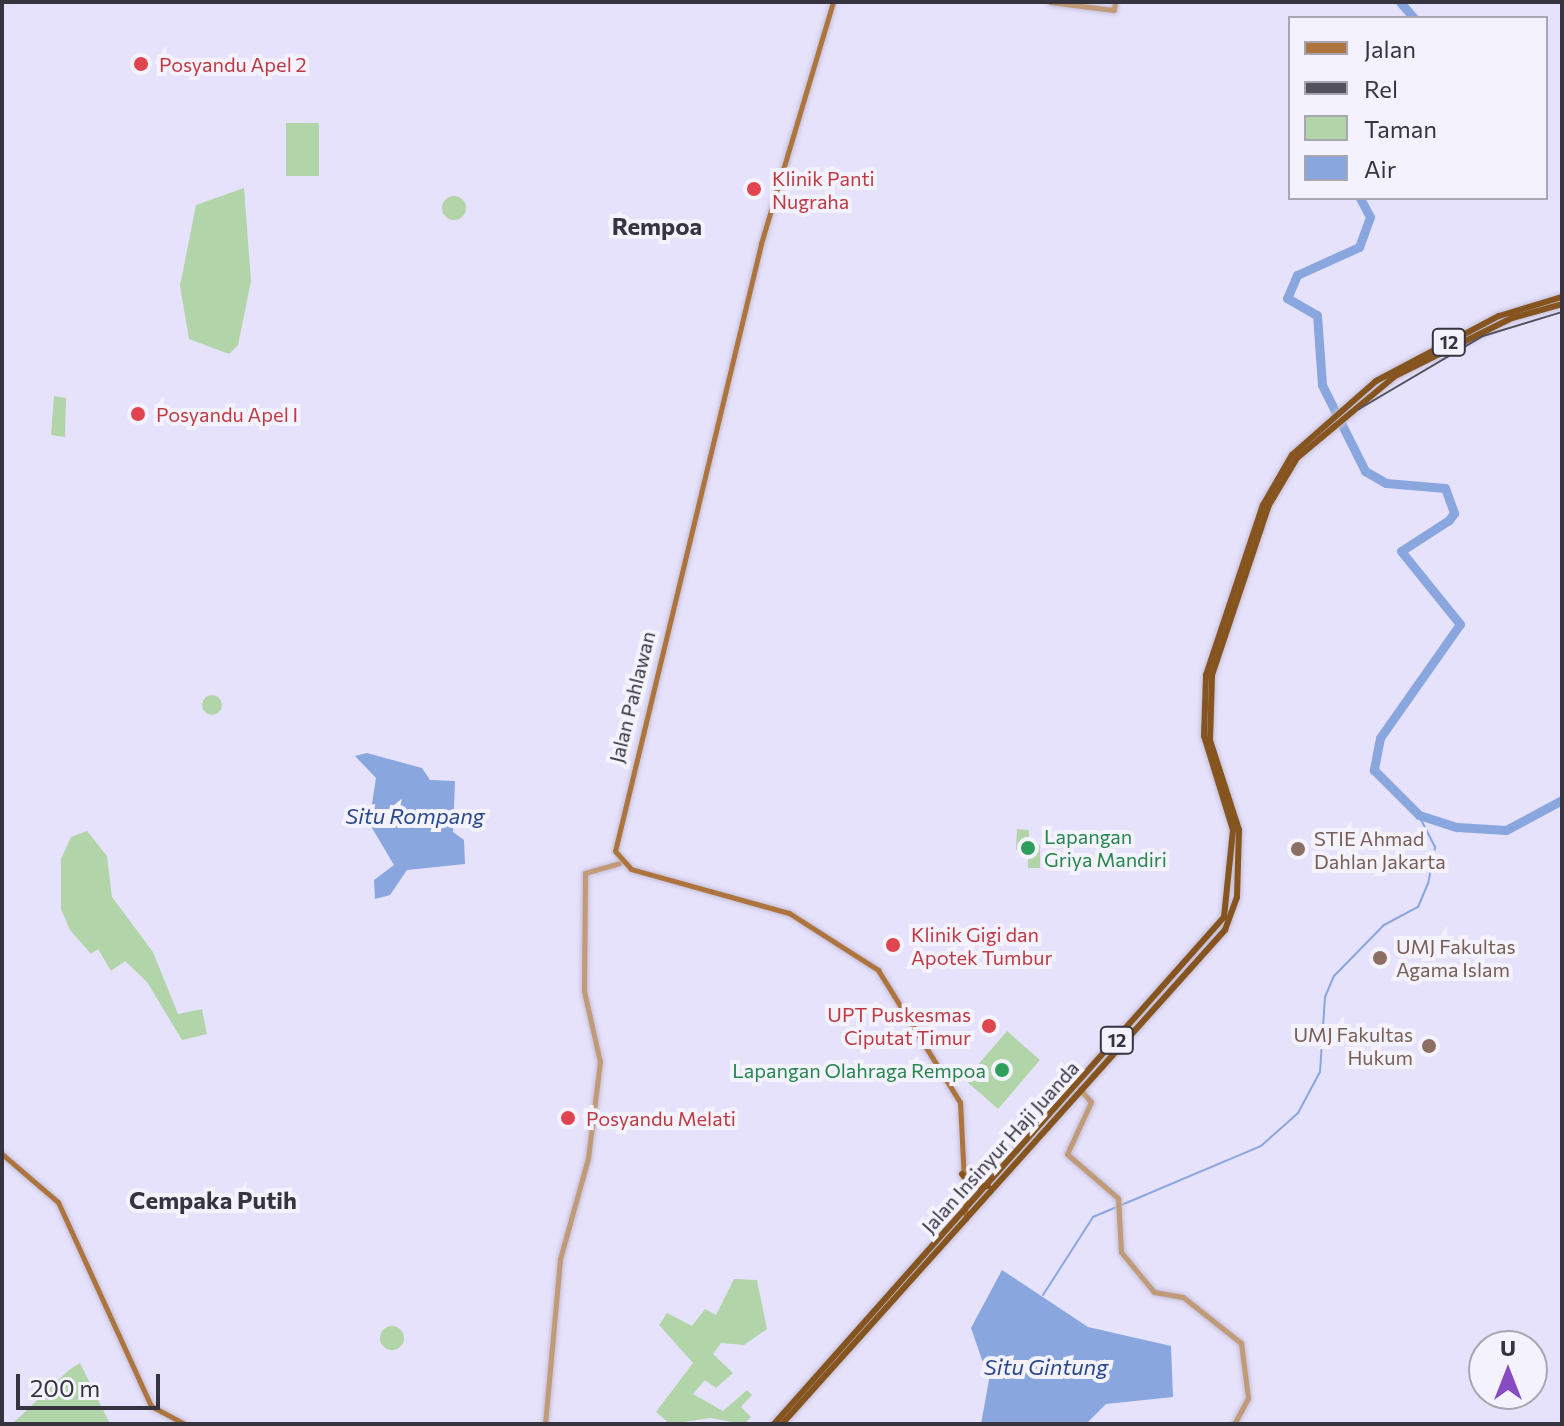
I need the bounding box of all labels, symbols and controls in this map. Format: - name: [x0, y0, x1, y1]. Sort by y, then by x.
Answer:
- legend: [1288, 16, 1548, 200]
- text: Jalan: [1364, 34, 1416, 63]
- place label: Posyandu Apel 2: [159, 52, 307, 76]
- marker: Posyandu Apel 2: [130, 53, 152, 75]
- text: Rel: [1364, 74, 1398, 103]
- text: Taman: [1364, 114, 1437, 143]
- text: Air: [1364, 154, 1396, 183]
- place label: Klinik Panti Nugraha: [772, 166, 875, 213]
- marker: Klinik Panti Nugraha: [743, 178, 765, 200]
- district label: Rempoa: [612, 212, 702, 240]
- road number: 12: [1431, 328, 1467, 356]
- place label: Posyandu Apel I: [156, 402, 298, 426]
- marker: Posyandu Apel I: [127, 403, 149, 425]
- street label: Jalan Pahlawan: [604, 629, 660, 765]
- water label: Situ Rompang: [345, 803, 485, 829]
- place label: Lapangan Griya Mandiri: [1044, 824, 1167, 871]
- place label: STIE Ahmad Dahlan Jakarta: [1314, 826, 1446, 873]
- marker: Lapangan Griya Mandiri: [1019, 839, 1037, 857]
- marker: STIE Ahmad Dahlan Jakarta: [1289, 840, 1307, 858]
- place label: Klinik Gigi dan Apotek Tumbur: [911, 922, 1052, 969]
- marker: Klinik Gigi dan Apotek Tumbur: [882, 934, 904, 956]
- place label: UMJ Fakultas Agama Islam: [1396, 934, 1516, 981]
- marker: UMJ Fakultas Agama Islam: [1371, 949, 1389, 967]
- place label: UPT Puskesmas Ciputat Timur: [827, 1002, 971, 1049]
- marker: UPT Puskesmas Ciputat Timur: [978, 1015, 1000, 1037]
- place label: UMJ Fakultas Hukum: [1293, 1022, 1413, 1069]
- road number: 12: [1099, 1026, 1135, 1054]
- marker: UMJ Fakultas Hukum: [1420, 1037, 1438, 1055]
- street label: Jalan Insinyur Haji Juanda: [916, 1056, 1084, 1238]
- place label: Lapangan Olahraga Rempoa: [732, 1058, 986, 1082]
- marker: Lapangan Olahraga Rempoa: [993, 1061, 1011, 1079]
- place label: Posyandu Melati: [586, 1106, 736, 1130]
- marker: Posyandu Melati: [557, 1107, 579, 1129]
- district label: Cempaka Putih: [129, 1186, 297, 1214]
- north arrow: [1468, 1330, 1548, 1410]
- text: U: [1500, 1334, 1516, 1361]
- water label: Situ Gintung: [984, 1354, 1108, 1380]
- scale bar: [20, 1358, 164, 1408]
- text: 200 m: [30, 1373, 100, 1402]

